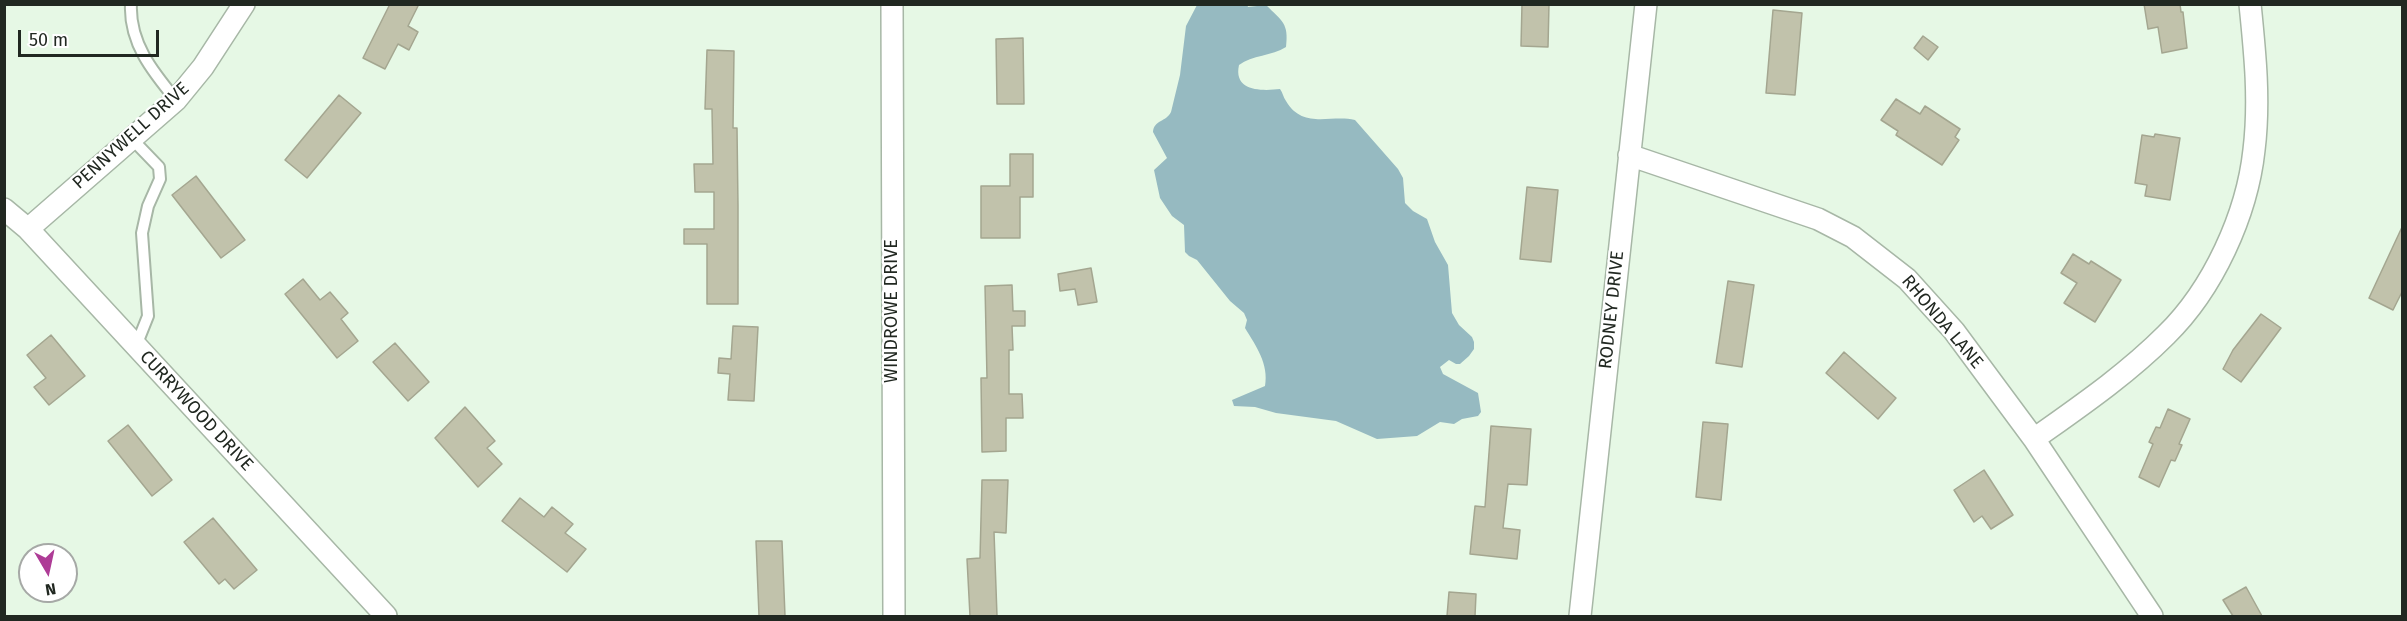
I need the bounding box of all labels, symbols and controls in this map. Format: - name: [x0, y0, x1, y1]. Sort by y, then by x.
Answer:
- scale bar: [21, 18, 162, 56]
- text: 50 m: [29, 29, 68, 51]
- street label: PENNYWELL DRIVE: [68, 78, 194, 194]
- street label: WINDROWE DRIVE: [881, 239, 903, 383]
- street label: RODNEY DRIVE: [1595, 250, 1629, 370]
- street label: RHONDA LANE: [1897, 271, 1987, 373]
- street label: CURRYWOOD DRIVE: [135, 346, 257, 476]
- north arrow: [18, 543, 78, 603]
- text: N: [44, 579, 57, 600]

